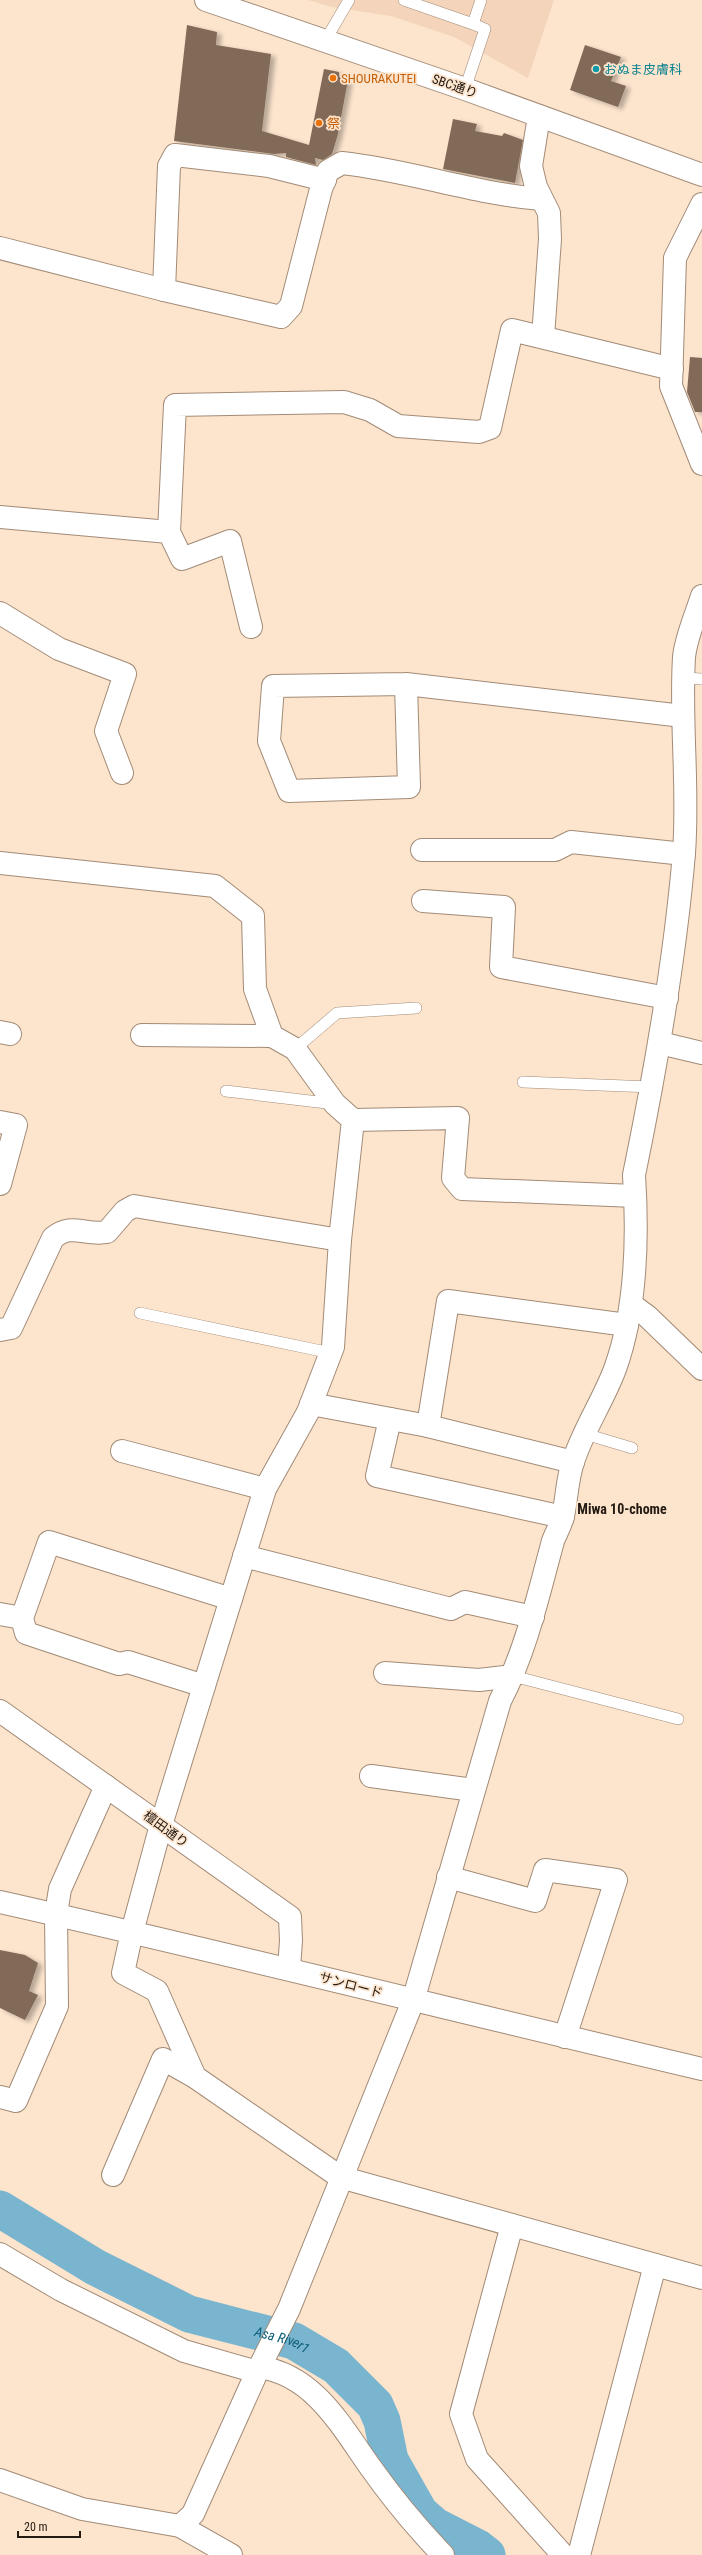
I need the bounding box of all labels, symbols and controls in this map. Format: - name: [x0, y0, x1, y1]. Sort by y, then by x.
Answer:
- place label: おぬま皮膚科: [604, 62, 682, 77]
- marker: おぬま皮膚科: [591, 64, 601, 74]
- place label: SHOURAKUTEI: [341, 71, 416, 86]
- street label: SBC通り: [430, 71, 480, 101]
- marker: SHOURAKUTEI: [328, 73, 338, 83]
- place label: 祭: [327, 116, 340, 131]
- marker: 祭: [314, 118, 324, 128]
- district label: Miwa 10-chome: [577, 1501, 667, 1517]
- street label: 檀田通り: [141, 1808, 191, 1850]
- street label: サンロード: [318, 1969, 384, 2001]
- water label: Asa River1: [252, 2323, 312, 2356]
- scale bar: [18, 2513, 80, 2539]
- text: 20 m: [24, 2520, 48, 2534]

